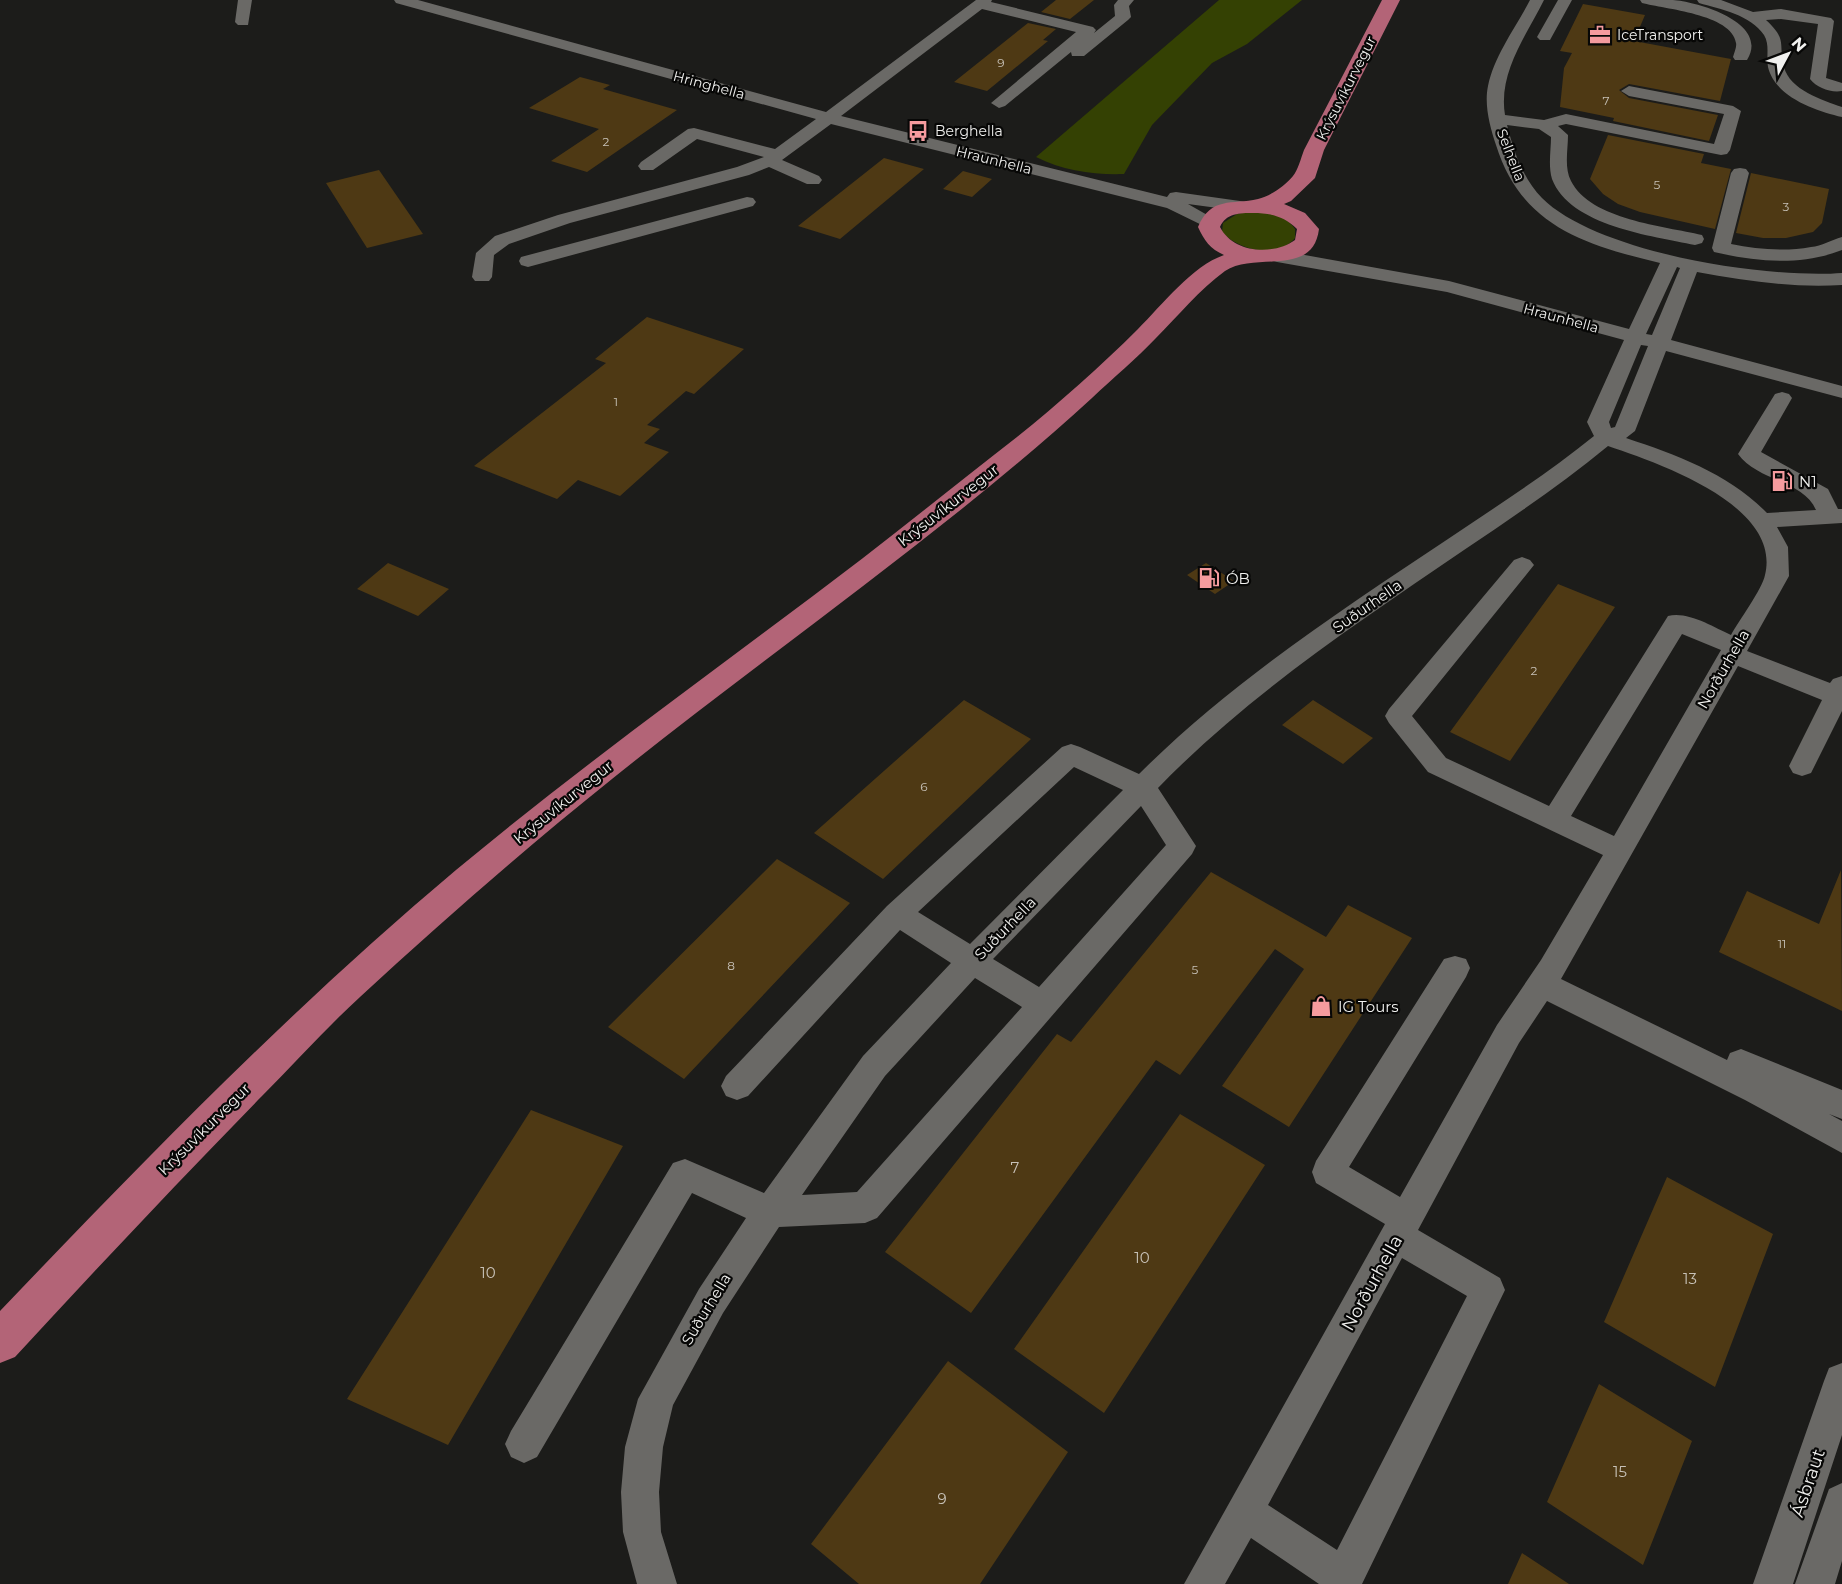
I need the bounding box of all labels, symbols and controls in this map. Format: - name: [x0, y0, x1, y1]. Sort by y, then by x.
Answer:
- office icon: IceTransport: [1588, 23, 1612, 47]
- north arrow: [1758, 24, 1818, 84]
- place label: IceTransport: [1617, 26, 1704, 44]
- street label: Krýsuvíkurvegur: [1312, 33, 1380, 143]
- text: N: [1788, 33, 1810, 56]
- house number: 9: [997, 55, 1005, 70]
- street label: Hringhella: [671, 67, 747, 103]
- house number: 7: [1602, 93, 1610, 108]
- bus stop icon: Berghella: [906, 119, 930, 143]
- place label: Berghella: [935, 122, 1003, 140]
- street label: Selhella: [1493, 126, 1529, 184]
- house number: 2: [603, 134, 610, 149]
- street label: Hraunhella: [954, 142, 1034, 178]
- house number: 5: [1654, 177, 1661, 192]
- house number: 3: [1783, 199, 1790, 214]
- street label: Hraunhella: [1521, 299, 1601, 337]
- house number: 1: [614, 394, 618, 409]
- street label: Krýsuvíkurvegur: [894, 460, 1002, 550]
- fuel station icon: N1: [1770, 469, 1794, 493]
- place label: N1: [1799, 472, 1817, 491]
- fuel station icon: ÓB: [1197, 566, 1221, 590]
- place label: ÓB: [1226, 569, 1250, 588]
- street label: Suðurhella: [1329, 575, 1405, 637]
- street label: Norðurhella: [1693, 626, 1753, 712]
- house number: 2: [1531, 663, 1538, 678]
- street label: Krýsuvíkurvegur: [509, 756, 617, 848]
- house number: 6: [920, 779, 928, 794]
- street label: Suðurhella: [970, 893, 1040, 963]
- house number: 11: [1778, 936, 1786, 951]
- house number: 8: [727, 958, 735, 973]
- house number: 5: [1192, 962, 1199, 977]
- shop icon: IG Tours: [1309, 994, 1333, 1018]
- place label: IG Tours: [1338, 997, 1399, 1016]
- street label: Krýsuvíkurvegur: [154, 1079, 254, 1179]
- house number: 7: [1011, 1158, 1020, 1177]
- street label: Norðurhella: [1337, 1231, 1407, 1335]
- house number: 10: [1134, 1248, 1150, 1267]
- house number: 10: [480, 1263, 496, 1282]
- house number: 13: [1683, 1269, 1697, 1288]
- street label: Suðurhella: [677, 1270, 735, 1348]
- street label: Ásbraut: [1786, 1446, 1830, 1520]
- house number: 15: [1613, 1462, 1627, 1481]
- house number: 9: [937, 1489, 947, 1508]

